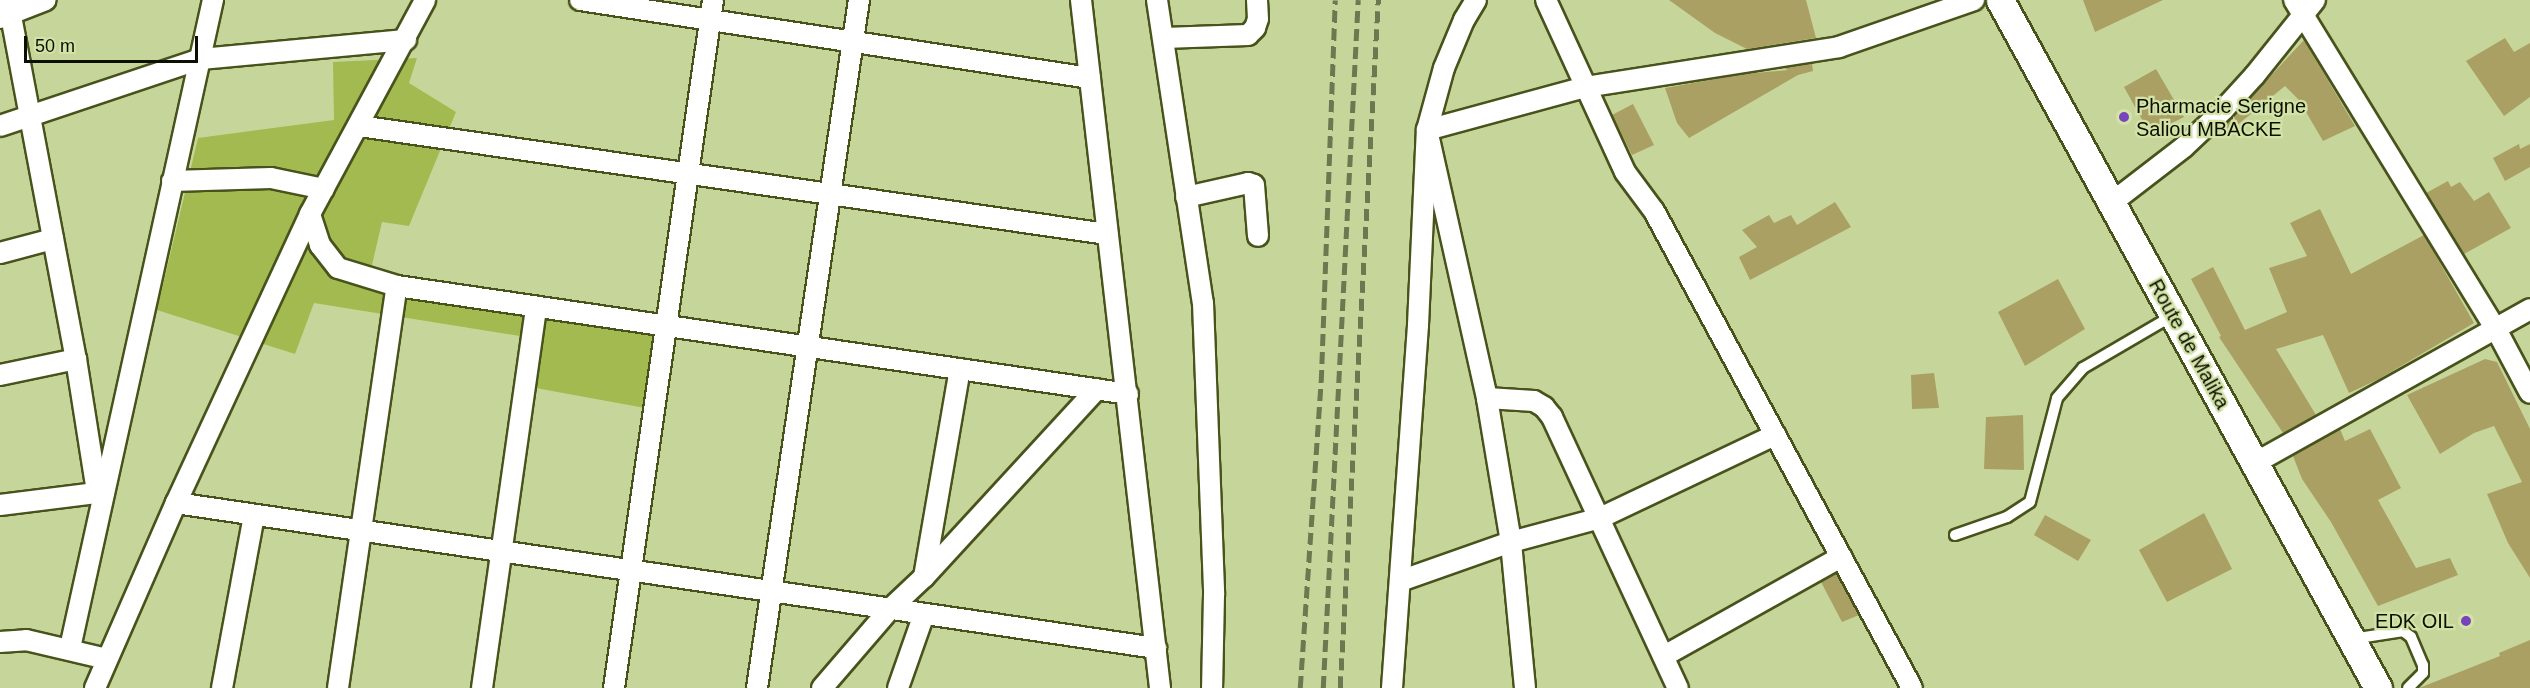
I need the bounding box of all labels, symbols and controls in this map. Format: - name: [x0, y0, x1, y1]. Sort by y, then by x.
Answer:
- scale bar: [27, 24, 201, 62]
- text: 50 m: [35, 36, 75, 56]
- place label: Pharmacie Serigne Saliou MBACKE: [2136, 94, 2306, 141]
- marker: Pharmacie Serigne Saliou MBACKE: [2117, 110, 2131, 124]
- street label: Route de Malika: [2143, 275, 2235, 413]
- place label: EDK OIL: [2375, 609, 2454, 633]
- marker: EDK OIL: [2459, 614, 2473, 628]

